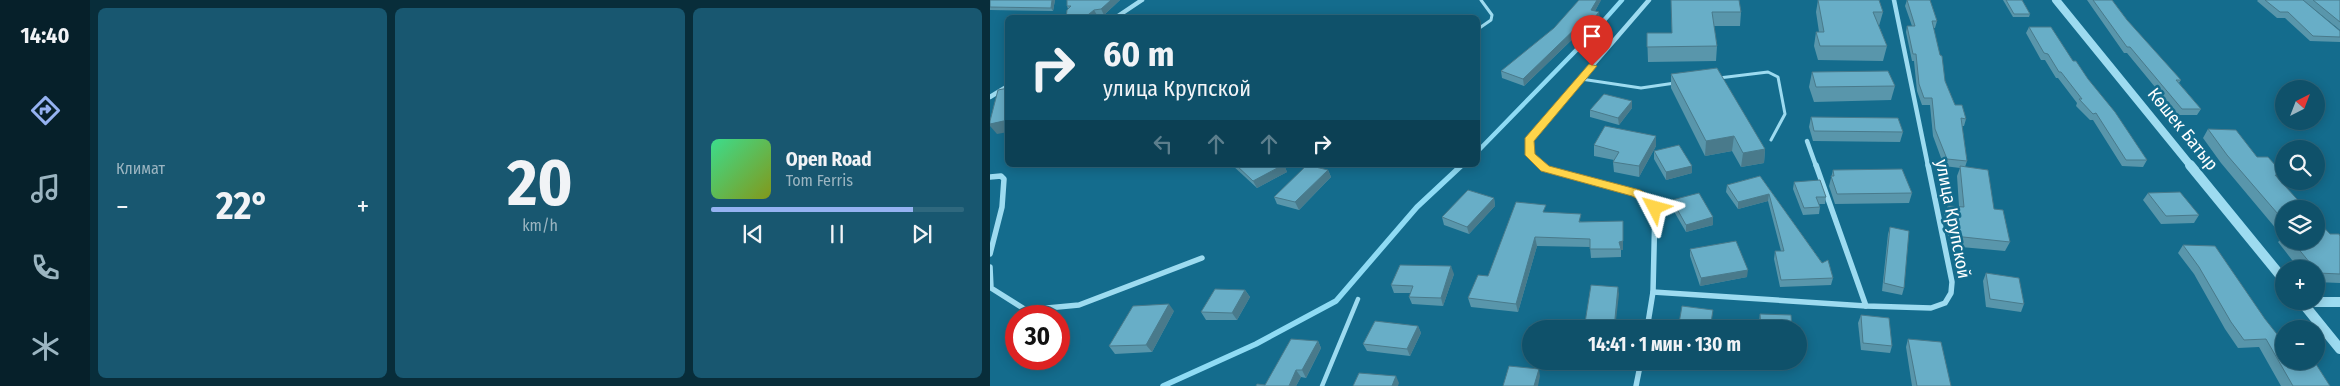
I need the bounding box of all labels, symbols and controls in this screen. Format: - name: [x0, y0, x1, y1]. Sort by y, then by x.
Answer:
- pin: [1571, 15, 1613, 66]
- text: 14:40: [21, 22, 69, 49]
- icon: arrive: [1578, 22, 1606, 50]
- text: 60 m: [1103, 33, 1174, 75]
- icon: right: [1020, 35, 1085, 100]
- text: улица Крупской: [1103, 75, 1251, 102]
- north arrow: [2275, 80, 2325, 130]
- map controls: [2275, 80, 2325, 370]
- street label: Көшек Батыр: [2143, 83, 2223, 175]
- icon: directions: [28, 93, 63, 128]
- icon: left: [1149, 130, 1177, 158]
- icon: ahead: [1202, 130, 1230, 158]
- icon: ahead: [1255, 130, 1283, 158]
- icon: right: [1308, 130, 1336, 158]
- button: search: [2275, 140, 2325, 190]
- text: 20: [507, 144, 573, 222]
- text: Open Road: [786, 148, 872, 171]
- street label: улица Крупской: [1931, 157, 1975, 281]
- text: Климат: [116, 159, 165, 178]
- icon: music: [28, 171, 63, 206]
- text: Tom Ferris: [786, 171, 853, 190]
- position arrow: [1628, 181, 1680, 233]
- text: 22°: [216, 183, 269, 229]
- text: −: [116, 190, 129, 223]
- text: +: [357, 190, 369, 223]
- button: layers: [2275, 200, 2325, 250]
- text: km/h: [522, 216, 558, 235]
- icon: previous: [739, 220, 767, 248]
- icon: pause: [823, 220, 851, 248]
- icon: next: [908, 220, 936, 248]
- icon: phone: [28, 250, 63, 285]
- button: +: [2275, 260, 2325, 310]
- speed limit sign: 30: [1005, 305, 1070, 370]
- button: −: [2275, 320, 2325, 370]
- icon: climate: [28, 329, 63, 364]
- text: 14:41 · 1 мин · 130 m: [1588, 333, 1741, 356]

